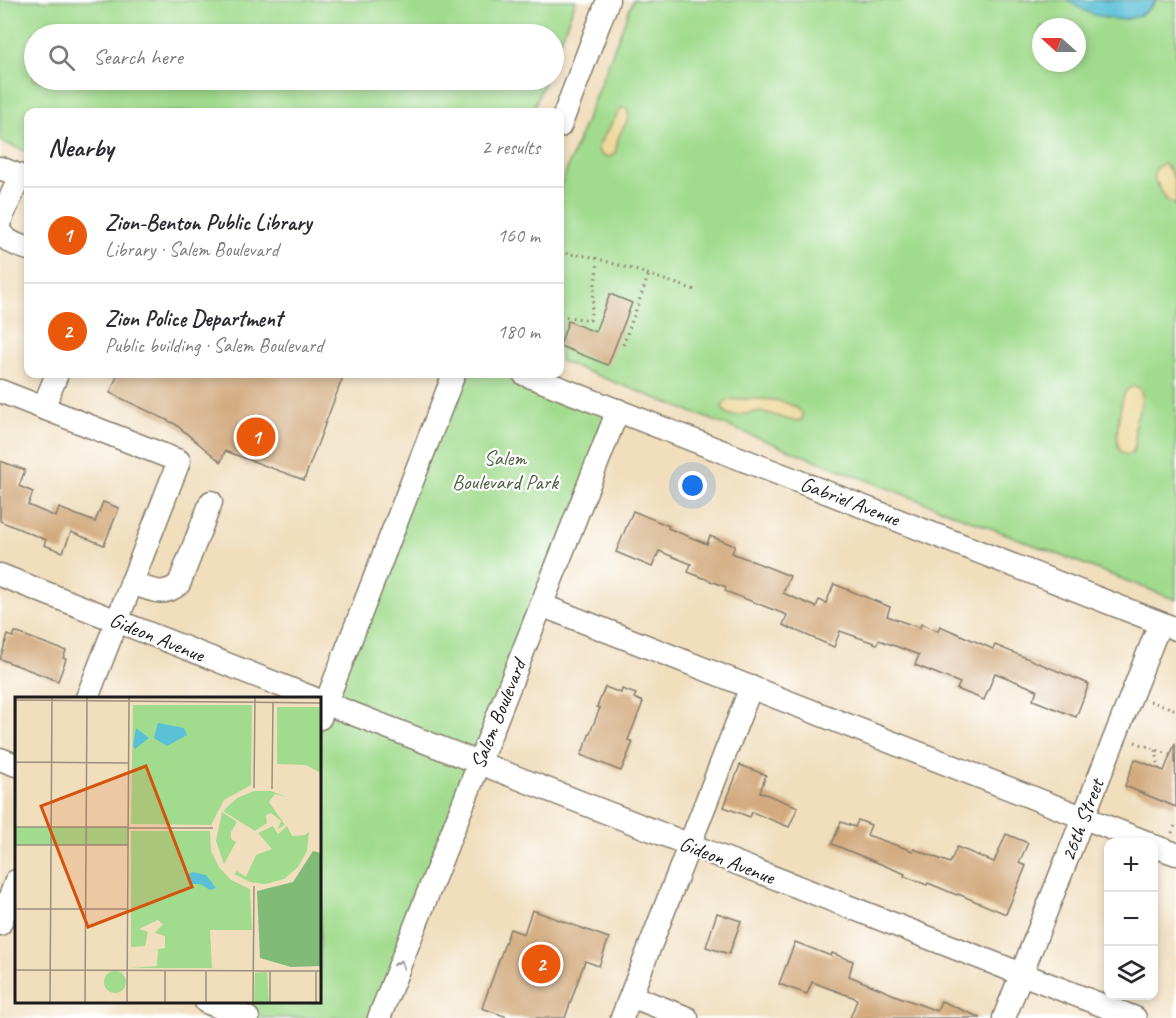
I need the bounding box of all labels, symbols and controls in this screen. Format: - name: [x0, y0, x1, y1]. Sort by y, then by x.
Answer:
- north arrow: [1032, 18, 1086, 72]
- search box: [24, 24, 564, 90]
- icon: search: [45, 41, 78, 74]
- text: Search here: [93, 43, 183, 71]
- text: Nearby: [48, 131, 113, 164]
- text: 2 results: [481, 135, 540, 160]
- text: Zion-Benton Public Library: [105, 209, 311, 237]
- text: 1: [63, 223, 72, 248]
- text: 160 m: [497, 223, 540, 248]
- text: Library · Salem Boulevard: [105, 237, 279, 262]
- text: Zion Police Department: [105, 305, 282, 333]
- text: 2: [63, 319, 72, 344]
- text: 180 m: [497, 319, 540, 344]
- text: Public building · Salem Boulevard: [105, 333, 323, 358]
- pin: 1: [236, 414, 276, 460]
- park label: Salem Boulevard Park: [452, 445, 559, 495]
- street label: Gabriel Avenue: [797, 470, 904, 532]
- your location: [678, 471, 707, 500]
- street label: Gideon Avenue: [106, 606, 209, 668]
- street label: Salem Boulevard: [464, 653, 533, 772]
- inset map: [15, 697, 321, 1003]
- street label: 26th Street: [1054, 773, 1110, 865]
- street label: Gideon Avenue: [676, 830, 779, 890]
- map controls: [1104, 838, 1158, 1000]
- button: +: [1104, 838, 1158, 892]
- button: −: [1104, 892, 1158, 946]
- pin: 2: [522, 942, 560, 986]
- button: layers: [1104, 946, 1158, 1000]
- one-way arrow: [393, 959, 405, 970]

